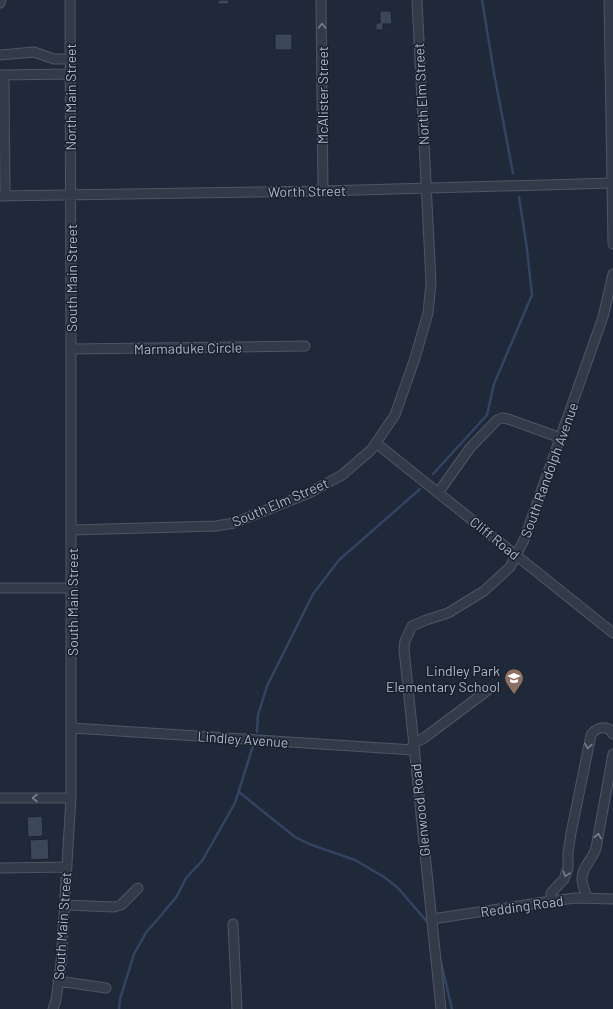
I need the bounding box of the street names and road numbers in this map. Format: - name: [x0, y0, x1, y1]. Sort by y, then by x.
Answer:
- street label: North Main Street: [62, 43, 79, 151]
- street label: North Elm Street: [410, 43, 432, 145]
- street label: McAlister Street: [314, 46, 331, 144]
- street label: Worth Street: [268, 182, 346, 200]
- street label: South Main Street: [63, 224, 80, 332]
- street label: Marmaduke Circle: [134, 339, 242, 357]
- street label: South Randolph Avenue: [517, 400, 581, 540]
- street label: South Elm Street: [229, 474, 331, 530]
- street label: Cliff Road: [467, 513, 523, 563]
- street label: South Main Street: [64, 548, 81, 656]
- street label: Lindley Avenue: [197, 727, 289, 751]
- street label: Glenwood Road: [407, 763, 433, 857]
- street label: South Main Street: [50, 872, 74, 980]
- street label: Redding Road: [479, 892, 565, 920]

